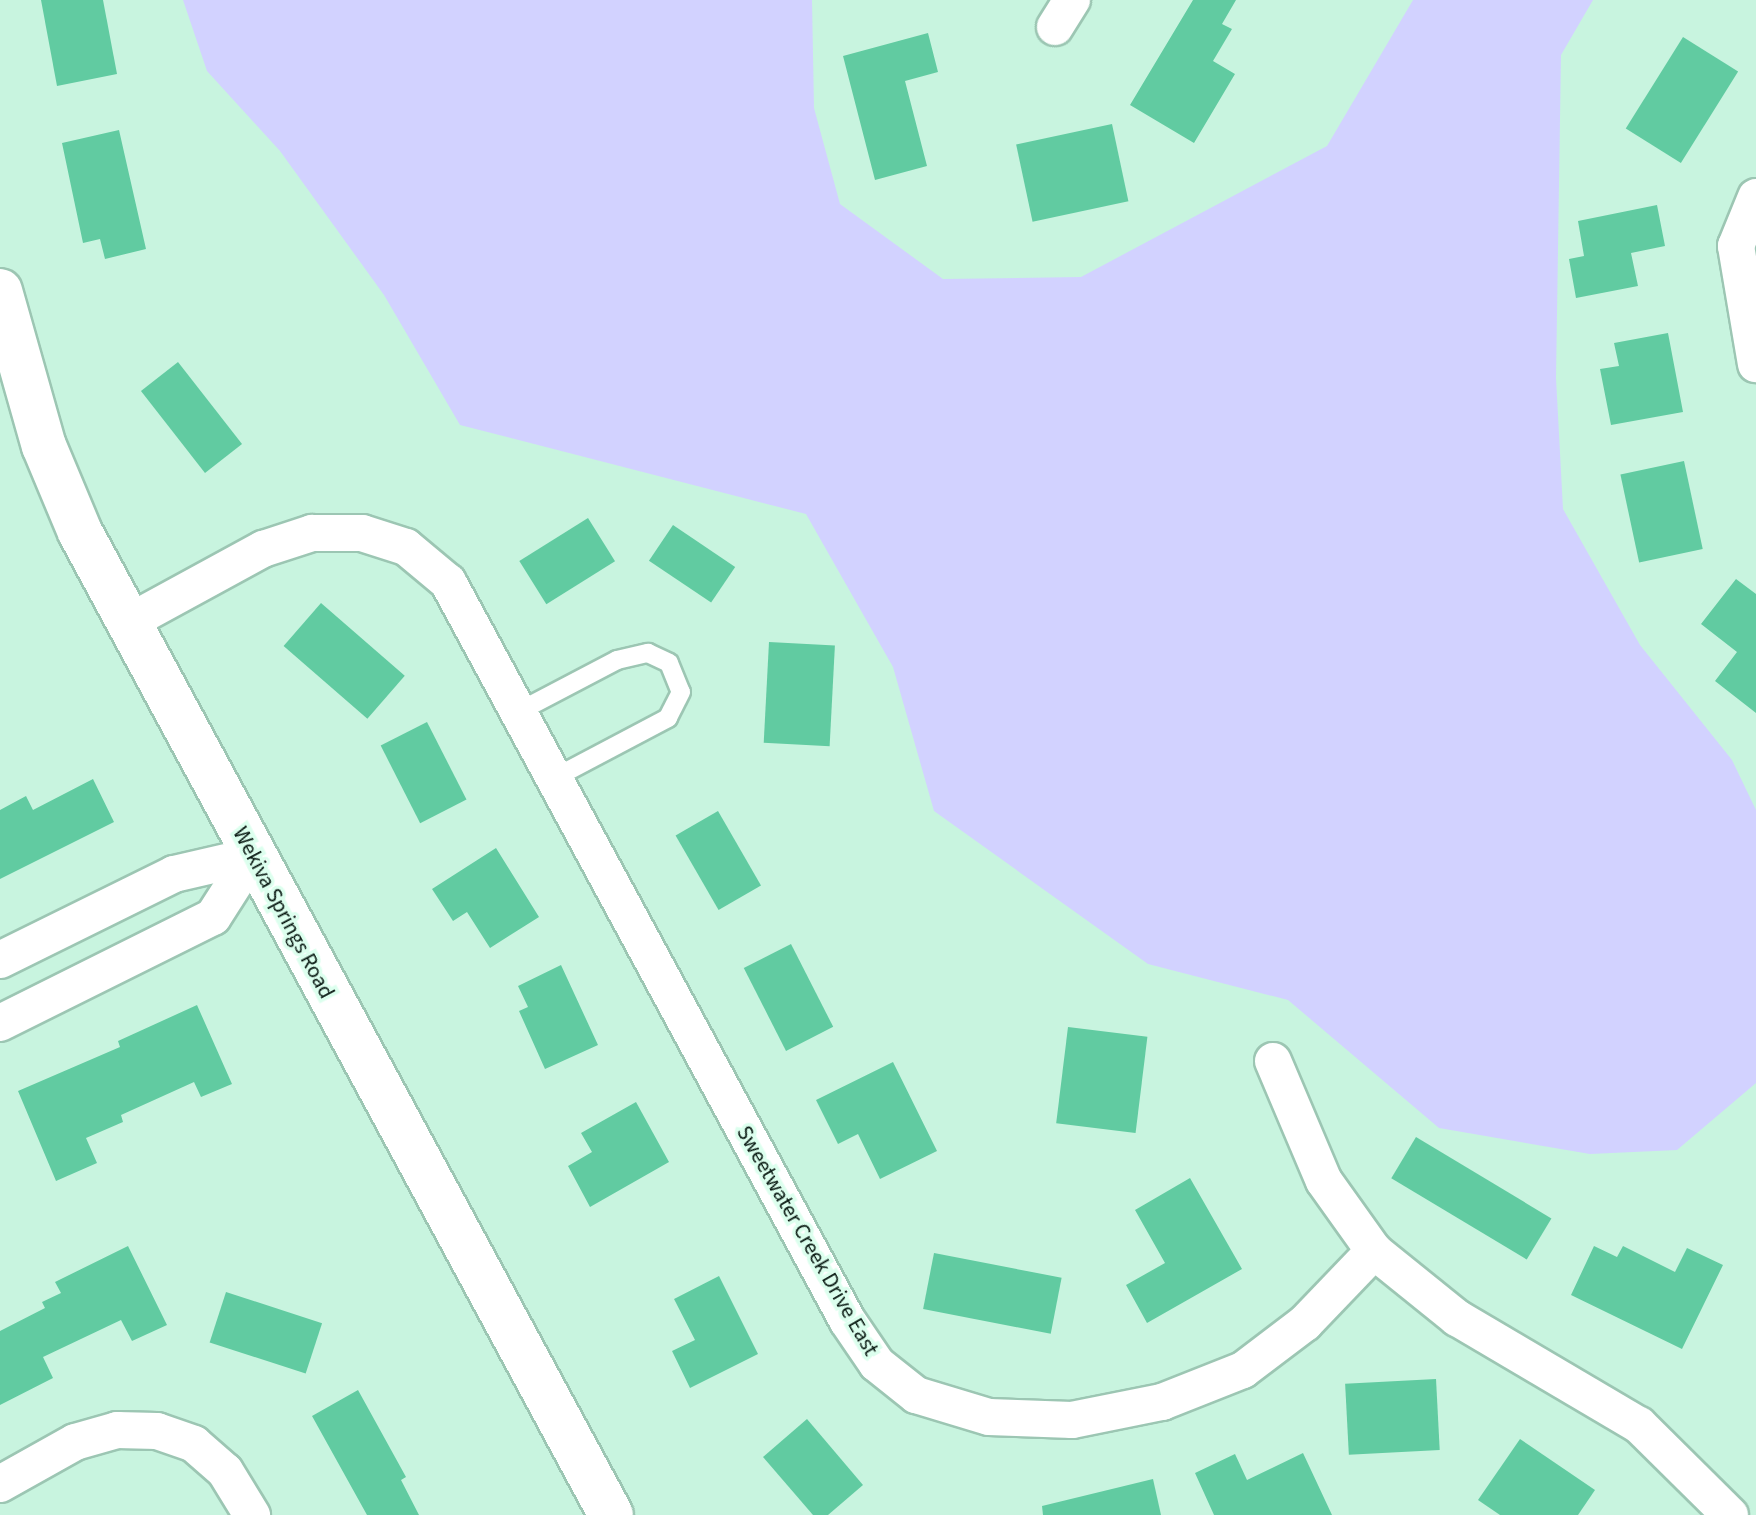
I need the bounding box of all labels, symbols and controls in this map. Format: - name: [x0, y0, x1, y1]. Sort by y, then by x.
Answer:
- street label: Wekiva Springs Road: [227, 823, 339, 1003]
- street label: Sweetwater Creek Drive East: [730, 1121, 884, 1361]

